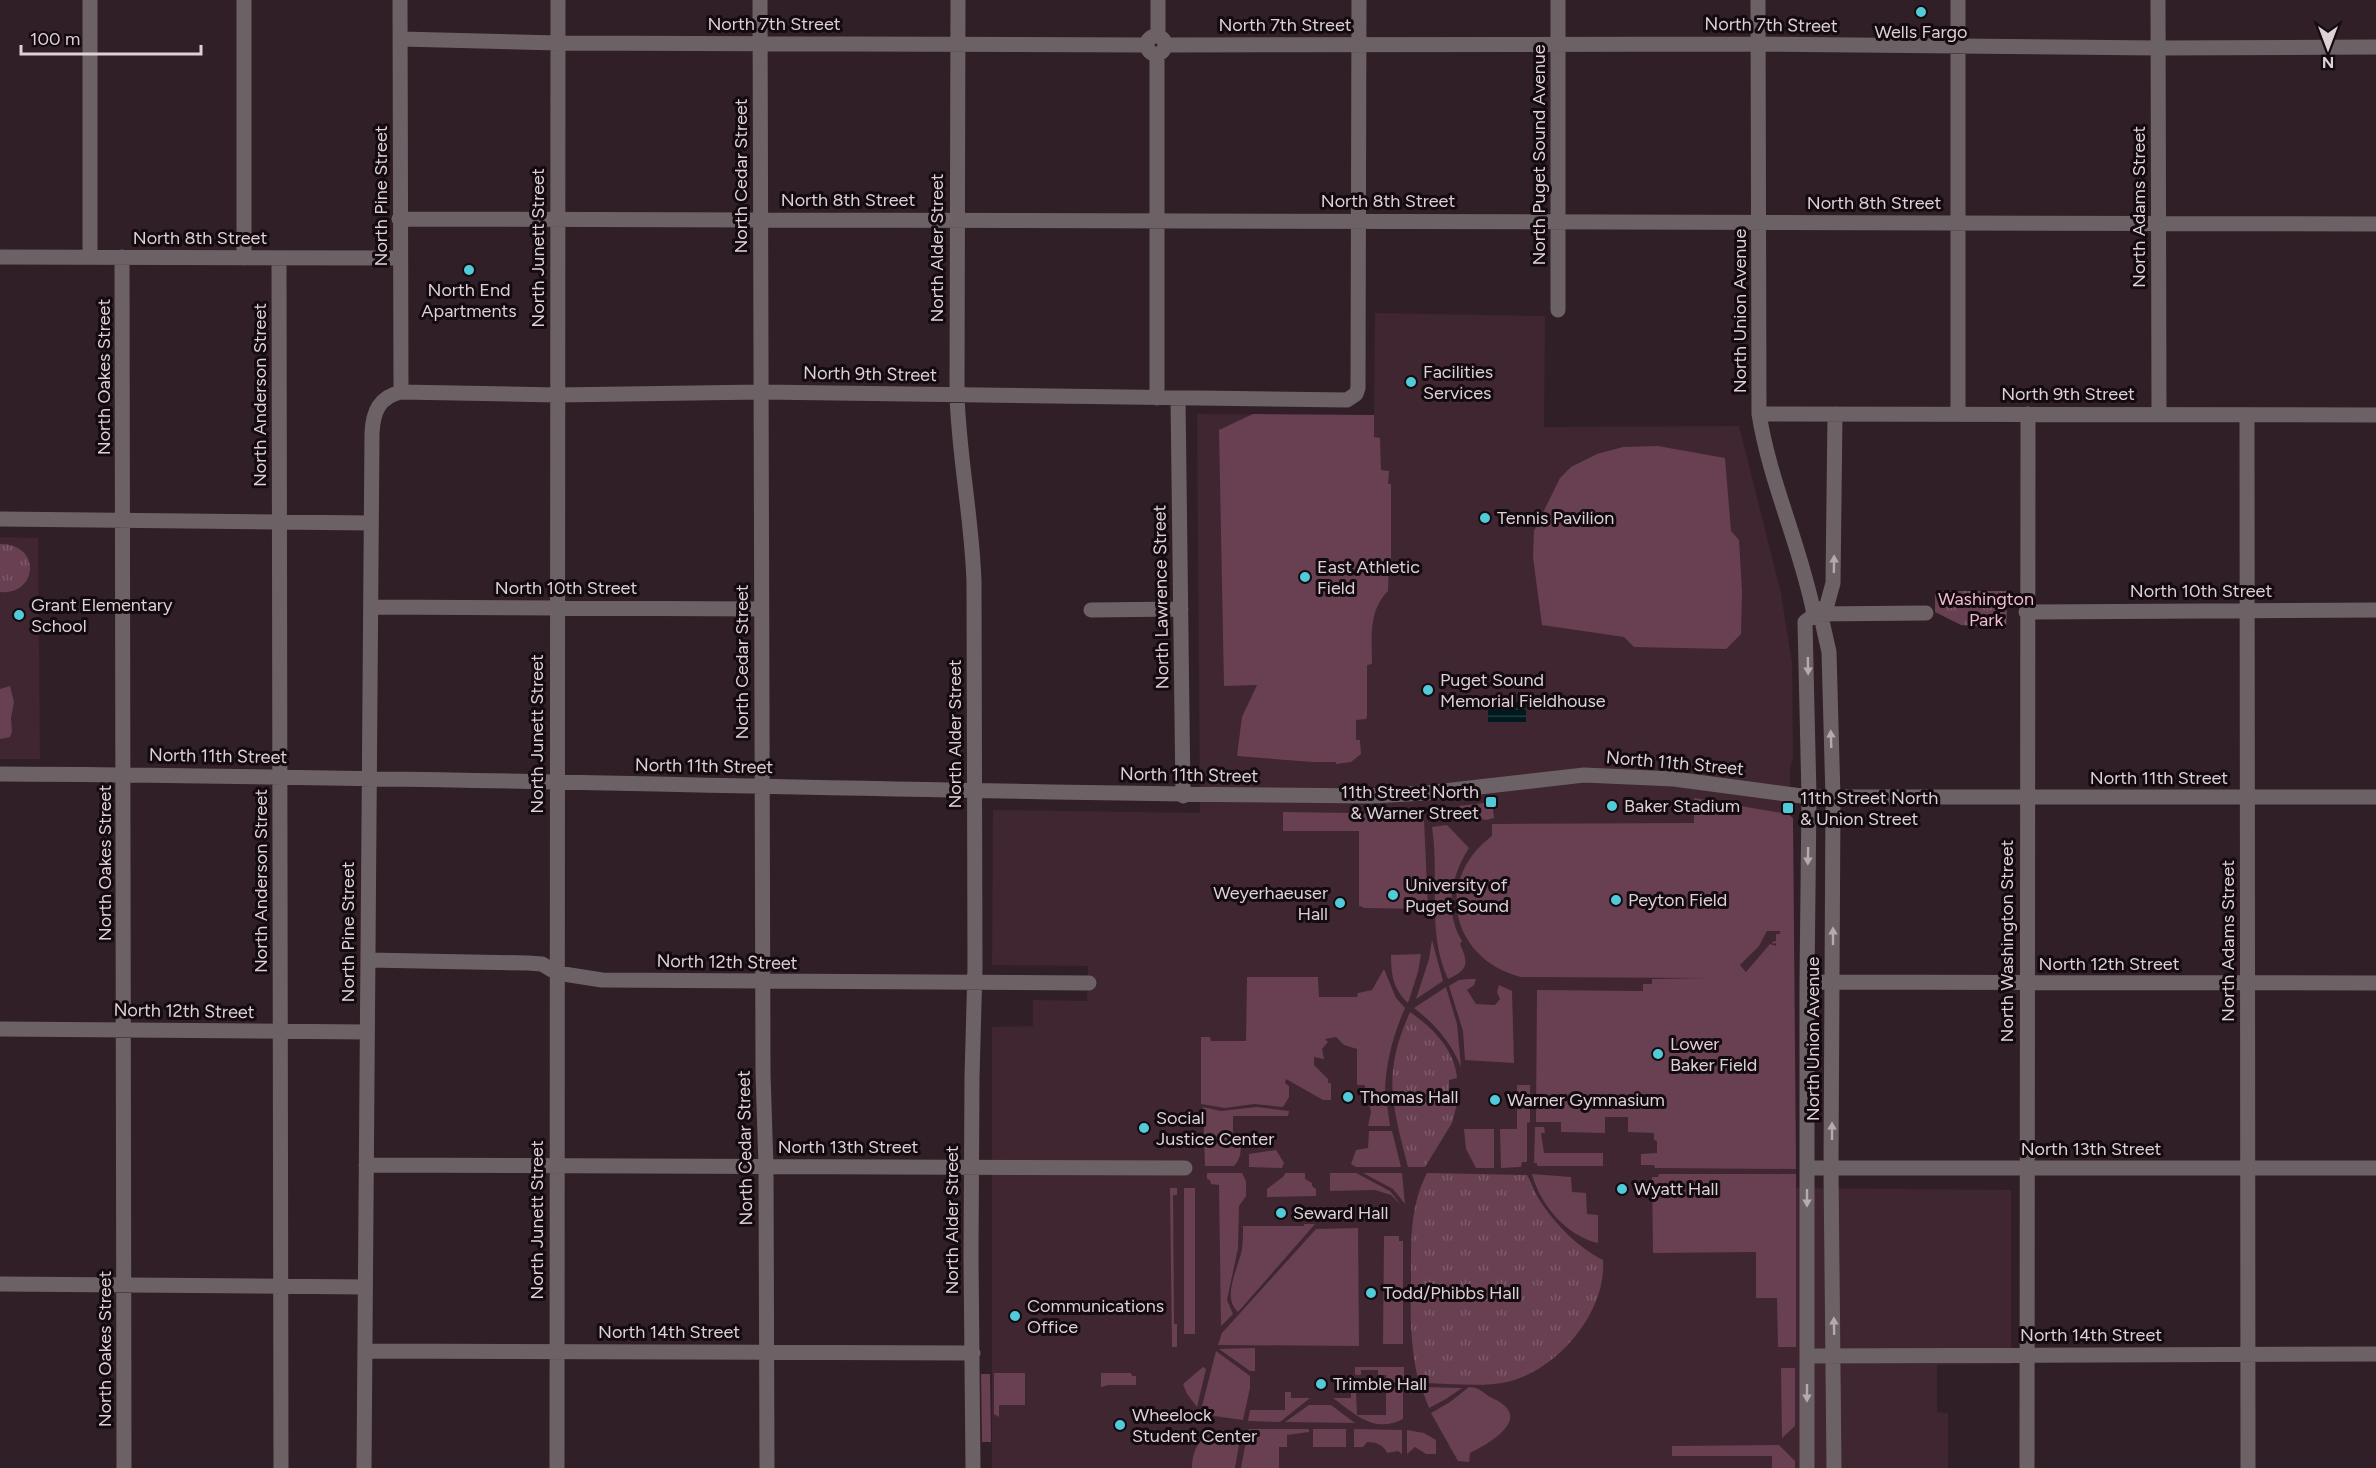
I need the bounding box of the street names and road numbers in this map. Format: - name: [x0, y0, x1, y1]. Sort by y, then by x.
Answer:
- street label: North 7th Street: [707, 13, 841, 35]
- street label: North 7th Street: [1704, 13, 1838, 37]
- street label: North 7th Street: [1218, 14, 1352, 36]
- street label: North Puget Sound Avenue: [1528, 44, 1550, 266]
- street label: North Cedar Street: [730, 98, 752, 254]
- street label: North Pine Street: [370, 125, 392, 267]
- street label: North Adams Street: [2128, 126, 2150, 288]
- street label: North Junett Street: [527, 168, 549, 328]
- street label: North Alder Street: [926, 173, 948, 323]
- street label: North 8th Street: [781, 189, 915, 211]
- street label: North 8th Street: [1321, 190, 1455, 212]
- street label: North 8th Street: [1807, 192, 1941, 214]
- street label: North 8th Street: [133, 227, 267, 249]
- street label: North Union Avenue: [1729, 229, 1751, 393]
- street label: North Oakes Street: [93, 299, 115, 455]
- street label: North Anderson Street: [249, 303, 271, 487]
- street label: North 9th Street: [803, 362, 937, 386]
- street label: North 9th Street: [2001, 383, 2135, 405]
- street label: North Lawrence Street: [1148, 504, 1174, 689]
- street label: North 10th Street: [495, 577, 637, 599]
- street label: North 10th Street: [2130, 580, 2272, 602]
- street label: North Cedar Street: [731, 584, 753, 740]
- street label: North Junett Street: [526, 654, 548, 814]
- street label: North Alder Street: [944, 659, 966, 809]
- street label: North 11th Street: [149, 744, 288, 768]
- street label: North 11th Street: [1605, 746, 1745, 780]
- street label: North 11th Street: [635, 754, 774, 778]
- street label: North 11th Street: [1120, 763, 1259, 787]
- street label: North 11th Street: [2090, 767, 2228, 789]
- street label: North Oakes Street: [94, 785, 116, 941]
- street label: North Anderson Street: [250, 789, 272, 973]
- street label: North Washington Street: [1996, 839, 2018, 1042]
- street label: North Adams Street: [2217, 860, 2239, 1022]
- street label: North Pine Street: [337, 861, 359, 1003]
- street label: North 12th Street: [656, 950, 798, 974]
- street label: North 12th Street: [2039, 953, 2180, 975]
- street label: North Union Avenue: [1802, 957, 1824, 1121]
- street label: North 12th Street: [113, 999, 255, 1023]
- street label: North Cedar Street: [733, 1070, 757, 1226]
- street label: North 13th Street: [778, 1136, 919, 1158]
- street label: North 13th Street: [2021, 1138, 2162, 1160]
- street label: North Junett Street: [526, 1140, 548, 1300]
- street label: North Alder Street: [941, 1145, 963, 1295]
- street label: North Oakes Street: [94, 1271, 116, 1427]
- street label: North 14th Street: [598, 1321, 740, 1343]
- street label: North 14th Street: [2020, 1324, 2162, 1346]

